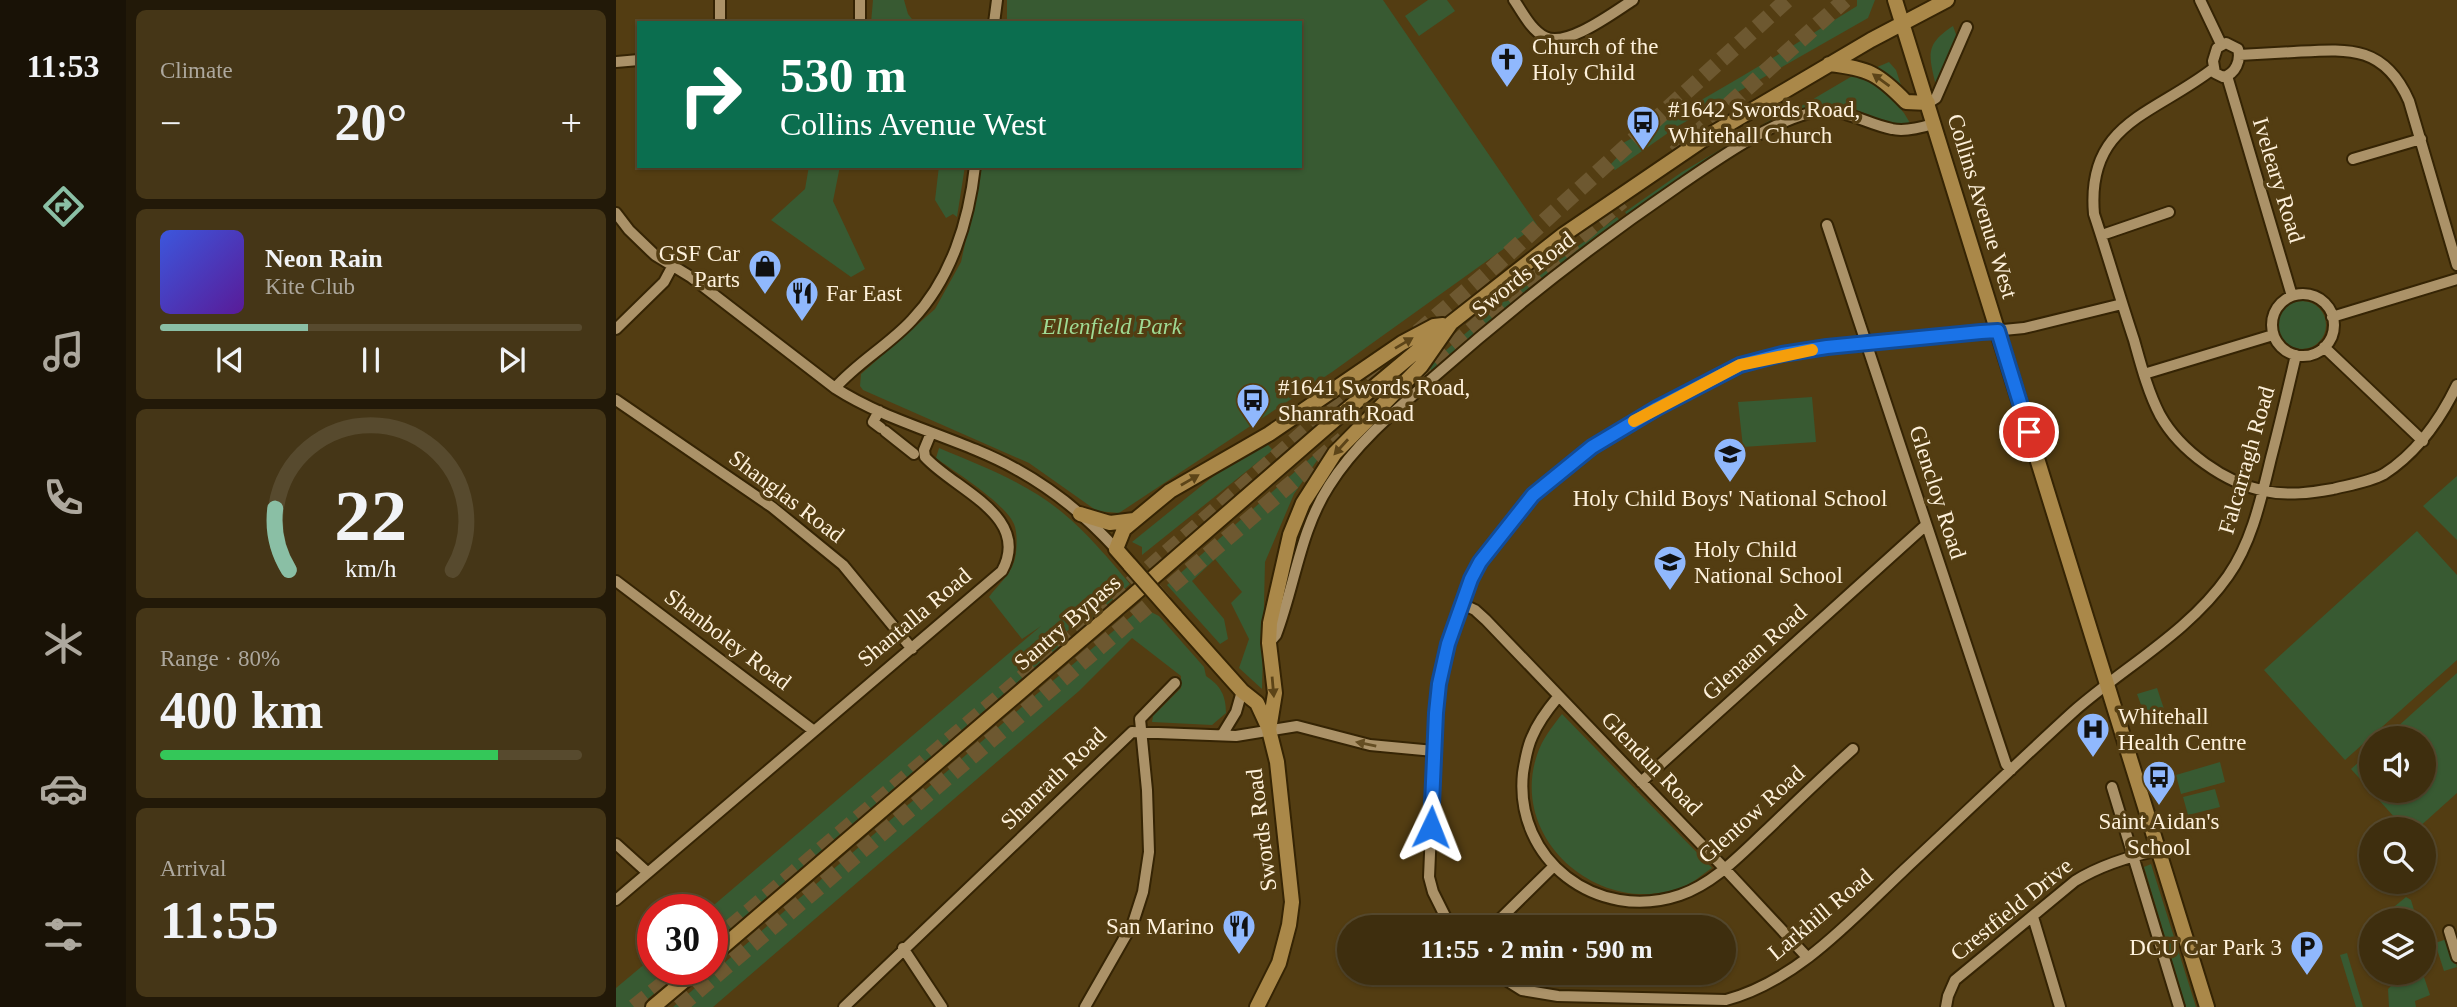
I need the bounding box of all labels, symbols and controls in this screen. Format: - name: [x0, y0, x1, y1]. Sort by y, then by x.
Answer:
- place label: Church of the Holy Child: [1532, 34, 1658, 85]
- church icon: Church of the Holy Child: [1488, 40, 1526, 89]
- text: 11:53: [27, 48, 99, 84]
- text: 530 m: [780, 48, 907, 103]
- icon: right: [665, 49, 756, 140]
- text: Climate: [160, 58, 233, 83]
- one-way arrow: [1872, 73, 1890, 87]
- text: 20°: [335, 94, 407, 151]
- place label: #1642 Swords Road, Whitehall Church: [1668, 97, 1860, 148]
- text: −: [160, 102, 181, 144]
- text: +: [561, 102, 582, 144]
- bus stop icon: #1642 Swords Road, Whitehall Church: [1624, 103, 1662, 152]
- text: Collins Avenue West: [780, 106, 1046, 142]
- street label: Collins Avenue West: [1943, 111, 2023, 302]
- street label: Iveleary Road: [2248, 115, 2310, 246]
- icon: directions: [39, 182, 88, 231]
- street label: Swords Road: [1467, 226, 1580, 322]
- place label: GSF Car Parts: [659, 241, 740, 292]
- text: Neon Rain: [265, 244, 383, 273]
- shop icon: GSF Car Parts: [746, 247, 784, 296]
- text: Kite Club: [265, 274, 355, 299]
- restaurant icon: Far East: [783, 274, 821, 323]
- place label: Far East: [826, 281, 903, 306]
- park label: Ellenfield Park: [1041, 314, 1183, 339]
- icon: music: [39, 327, 88, 376]
- one-way arrow: [1394, 336, 1414, 349]
- icon: previous: [211, 341, 249, 379]
- icon: pause: [352, 341, 390, 379]
- icon: next: [493, 341, 531, 379]
- place label: #1641 Swords Road, Shanrath Road: [1278, 375, 1470, 426]
- bus stop icon: #1641 Swords Road, Shanrath Road: [1234, 381, 1272, 430]
- street label: Falcarragh Road: [2213, 383, 2280, 537]
- pin: [1999, 402, 2059, 462]
- icon: arrive: [2010, 413, 2048, 451]
- street label: Glencloy Road: [1904, 422, 1971, 562]
- school or university icon: Holy Child Boys' National School: [1711, 435, 1749, 484]
- one-way arrow: [1333, 438, 1349, 456]
- street label: Shanglas Road: [724, 445, 849, 548]
- icon: phone: [39, 473, 88, 522]
- one-way arrow: [1180, 474, 1200, 486]
- text: 22: [335, 475, 407, 556]
- place label: Holy Child Boys' National School: [1573, 486, 1887, 511]
- place label: Holy Child National School: [1694, 537, 1843, 588]
- school or university icon: Holy Child National School: [1651, 543, 1689, 592]
- text: km/h: [345, 554, 397, 581]
- street label: Shantalla Road: [853, 563, 976, 672]
- street label: Santry Bypass: [1009, 570, 1125, 675]
- street label: Shanboley Road: [660, 584, 796, 695]
- street label: Glenaan Road: [1697, 599, 1812, 705]
- icon: climate: [39, 619, 88, 668]
- text: Range · 80%: [160, 646, 280, 671]
- one-way arrow: [1268, 676, 1279, 698]
- text: 400 km: [160, 682, 323, 739]
- place label: Whitehall Health Centre: [2118, 704, 2246, 755]
- street label: Glendun Road: [1596, 707, 1707, 820]
- hospital icon: Whitehall Health Centre: [2074, 710, 2112, 759]
- street label: Shanrath Road: [996, 722, 1111, 835]
- map controls: [2359, 726, 2436, 985]
- button: sound: [2359, 726, 2436, 803]
- one-way arrow: [1355, 738, 1377, 749]
- bus stop icon: Saint Aidan's School: [2140, 758, 2178, 807]
- street label: Glentow Road: [1693, 760, 1810, 868]
- icon: car: [39, 764, 88, 813]
- street label: Swords Road: [1242, 767, 1281, 893]
- position arrow: [1394, 790, 1468, 864]
- place label: Saint Aidan's School: [2098, 809, 2220, 860]
- button: search: [2359, 817, 2436, 894]
- street label: Crestfield Drive: [1946, 853, 2077, 966]
- text: Arrival: [160, 856, 226, 881]
- street label: Larkhill Road: [1763, 863, 1878, 965]
- text: 11:55: [160, 892, 278, 949]
- speed limit sign: 30: [637, 894, 728, 985]
- restaurant icon: San Marino: [1220, 907, 1258, 956]
- button: layers: [2359, 908, 2436, 985]
- icon: filters: [39, 910, 88, 959]
- place label: San Marino: [1106, 914, 1214, 939]
- parking icon: DCU Car Park 3: [2288, 928, 2326, 977]
- text: 11:55 · 2 min · 590 m: [1420, 935, 1653, 964]
- place label: DCU Car Park 3: [2129, 935, 2282, 960]

